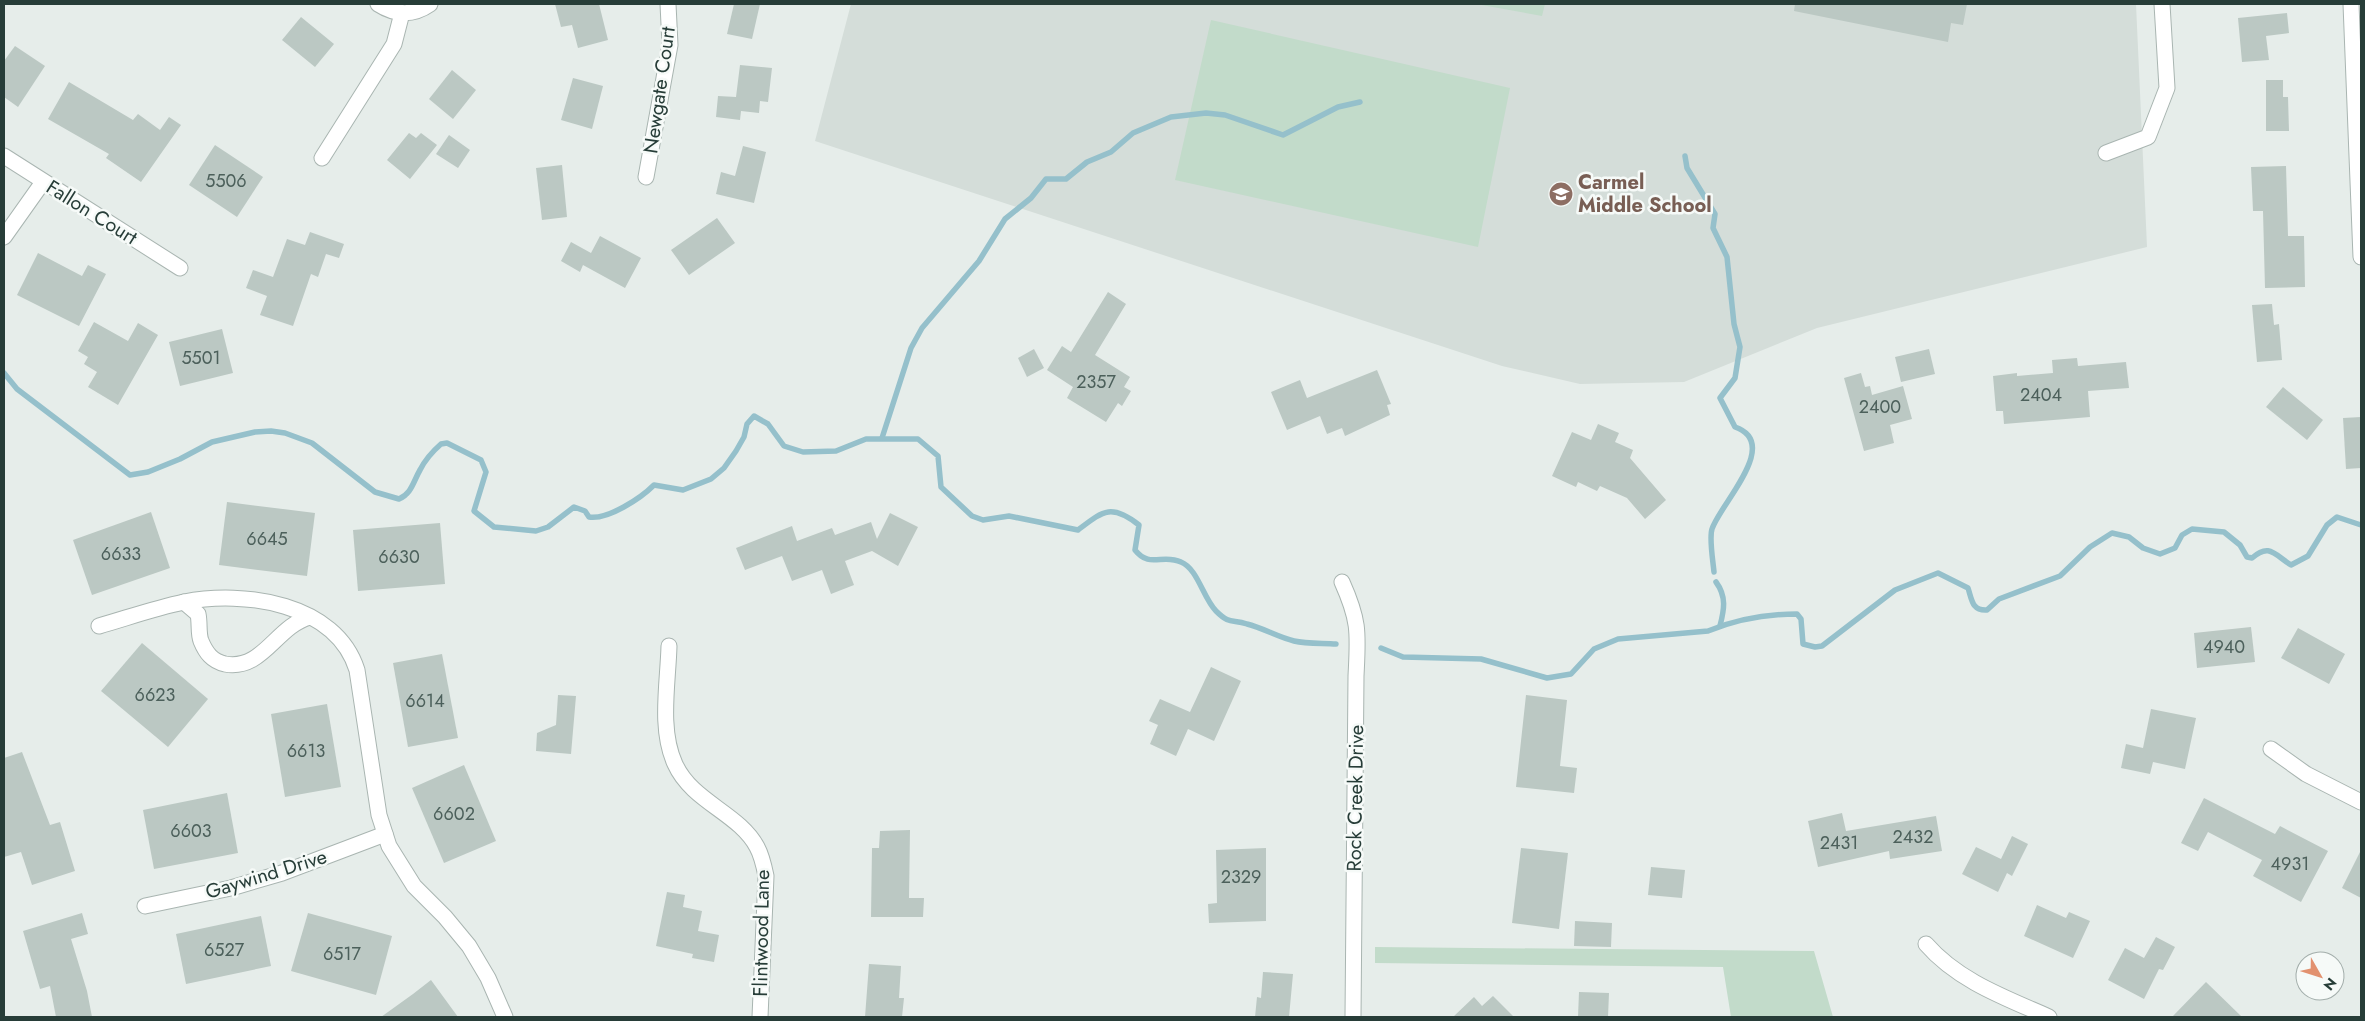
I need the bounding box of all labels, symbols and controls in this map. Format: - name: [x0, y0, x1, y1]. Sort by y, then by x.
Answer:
- street label: Newgate Court: [636, 25, 683, 155]
- house number: 5506: [205, 168, 247, 194]
- place label: Carmel Middle School: [1578, 168, 1712, 220]
- street label: Fallon Court: [41, 173, 143, 252]
- school or university icon: Carmel Middle School: [1548, 181, 1574, 207]
- house number: 5501: [181, 345, 221, 371]
- house number: 2357: [1076, 369, 1116, 395]
- house number: 2404: [2020, 382, 2062, 408]
- house number: 2400: [1859, 394, 1901, 420]
- house number: 6645: [246, 526, 288, 552]
- house number: 6633: [101, 541, 141, 567]
- house number: 6630: [378, 544, 420, 570]
- house number: 4940: [2203, 634, 2245, 660]
- house number: 6623: [135, 682, 176, 708]
- house number: 6614: [405, 688, 445, 714]
- street label: Rock Creek Drive: [1340, 724, 1371, 872]
- house number: 6613: [287, 738, 325, 764]
- house number: 6602: [433, 801, 475, 827]
- house number: 6603: [170, 818, 212, 844]
- house number: 2432: [1893, 824, 1933, 850]
- house number: 2431: [1820, 830, 1858, 856]
- street label: Gaywind Drive: [202, 842, 330, 907]
- house number: 4931: [2271, 851, 2309, 877]
- house number: 2329: [1221, 864, 1261, 890]
- street label: Flintwood Lane: [746, 869, 777, 997]
- house number: 6527: [204, 937, 245, 963]
- house number: 6517: [323, 941, 362, 967]
- north arrow: [2295, 951, 2345, 1001]
- text: N: [2319, 974, 2341, 995]

